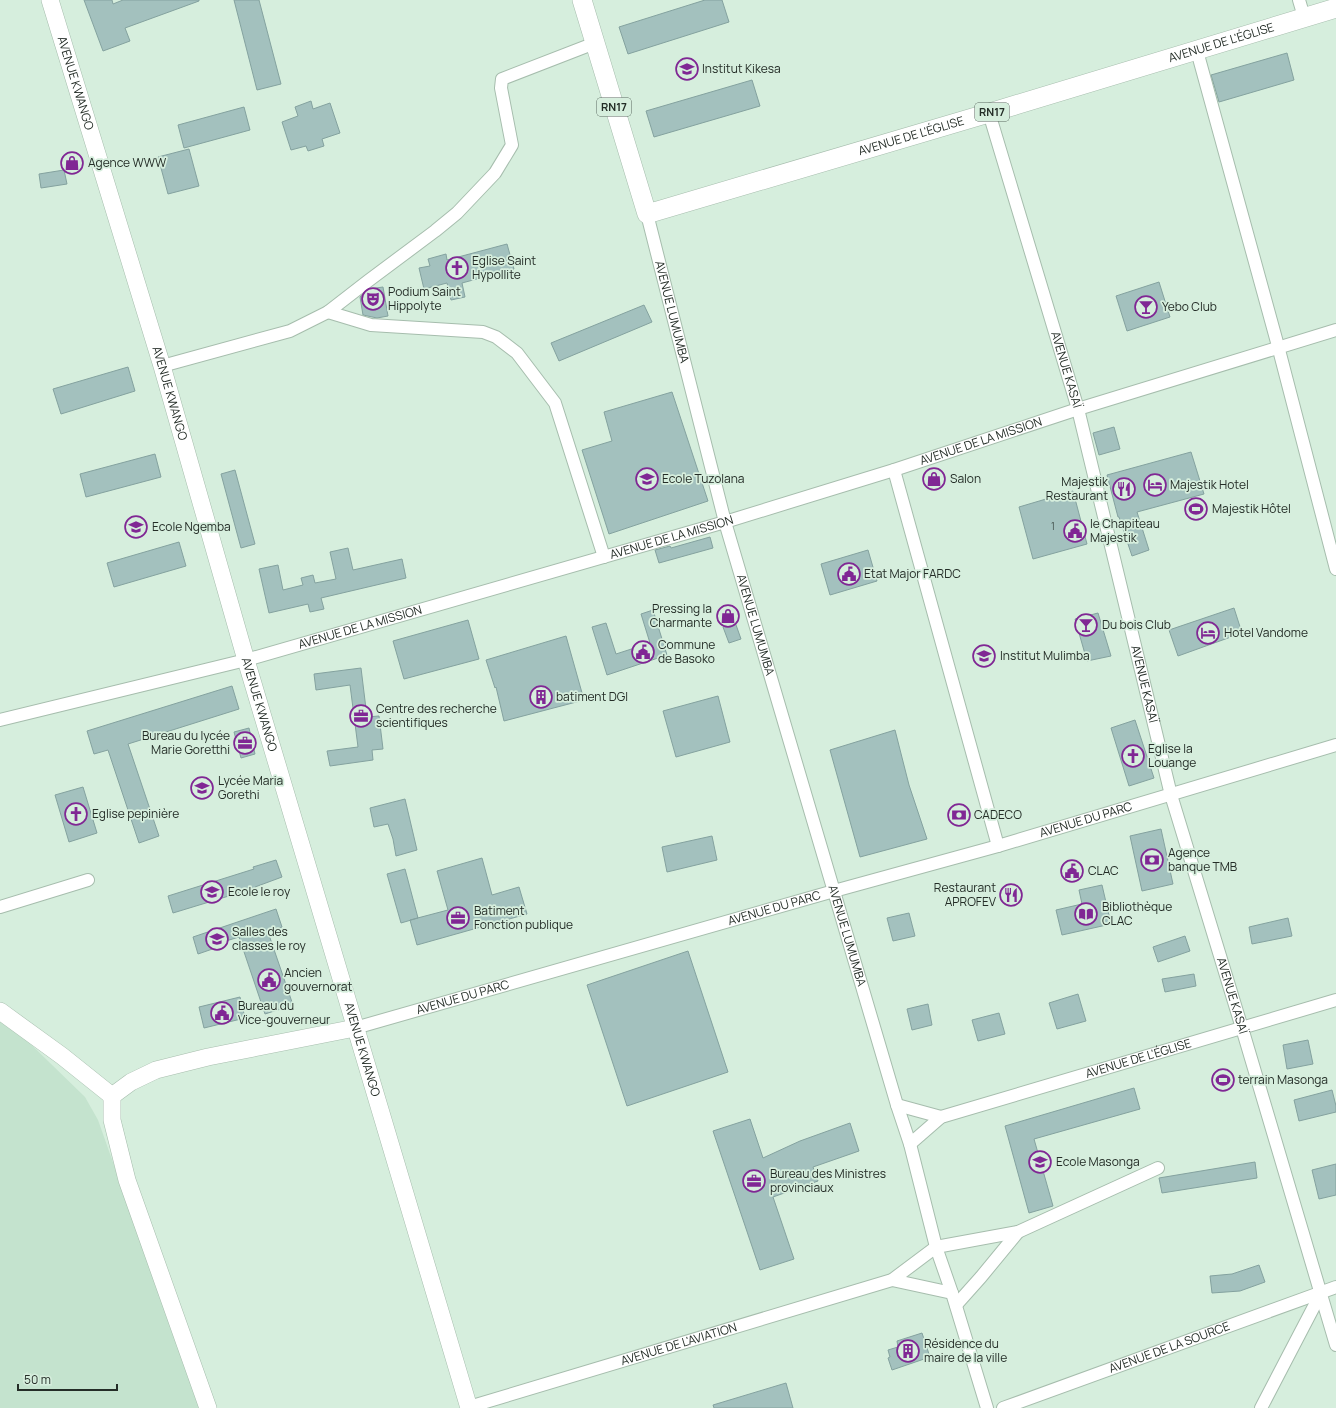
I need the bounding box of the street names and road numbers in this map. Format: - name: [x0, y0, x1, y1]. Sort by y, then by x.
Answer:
- street label: AVENUE DE L'ÉGLISE: [1166, 18, 1276, 66]
- street label: AVENUE KWANGO: [54, 34, 98, 132]
- road number: RN17: [597, 98, 631, 116]
- road number: RN17: [975, 103, 1009, 121]
- street label: AVENUE DE L'ÉGLISE: [856, 112, 966, 159]
- street label: AVENUE LUMUMBA: [651, 259, 693, 365]
- street label: AVENUE KASAÏ: [1047, 329, 1087, 411]
- street label: AVENUE KWANGO: [148, 344, 192, 442]
- street label: AVENUE DE LA MISSION: [917, 413, 1044, 469]
- street label: AVENUE DE LA MISSION: [608, 511, 735, 563]
- street label: AVENUE LUMUMBA: [733, 572, 779, 678]
- street label: AVENUE DE LA MISSION: [296, 601, 424, 652]
- street label: AVENUE KASAÏ: [1127, 643, 1163, 726]
- street label: AVENUE KWANGO: [238, 655, 282, 754]
- street label: AVENUE DU PARC: [1037, 797, 1135, 841]
- street label: AVENUE LUMUMBA: [825, 883, 871, 989]
- street label: AVENUE DU PARC: [726, 886, 823, 929]
- street label: AVENUE KASAÏ: [1213, 955, 1253, 1037]
- street label: AVENUE DU PARC: [414, 975, 511, 1018]
- street label: AVENUE KWANGO: [341, 1000, 385, 1099]
- street label: AVENUE DE L'ÉGLISE: [1083, 1034, 1193, 1082]
- street label: AVENUE DE LA SOURCE: [1106, 1317, 1232, 1377]
- street label: AVENUE DE L'AVIATION: [618, 1318, 739, 1369]

